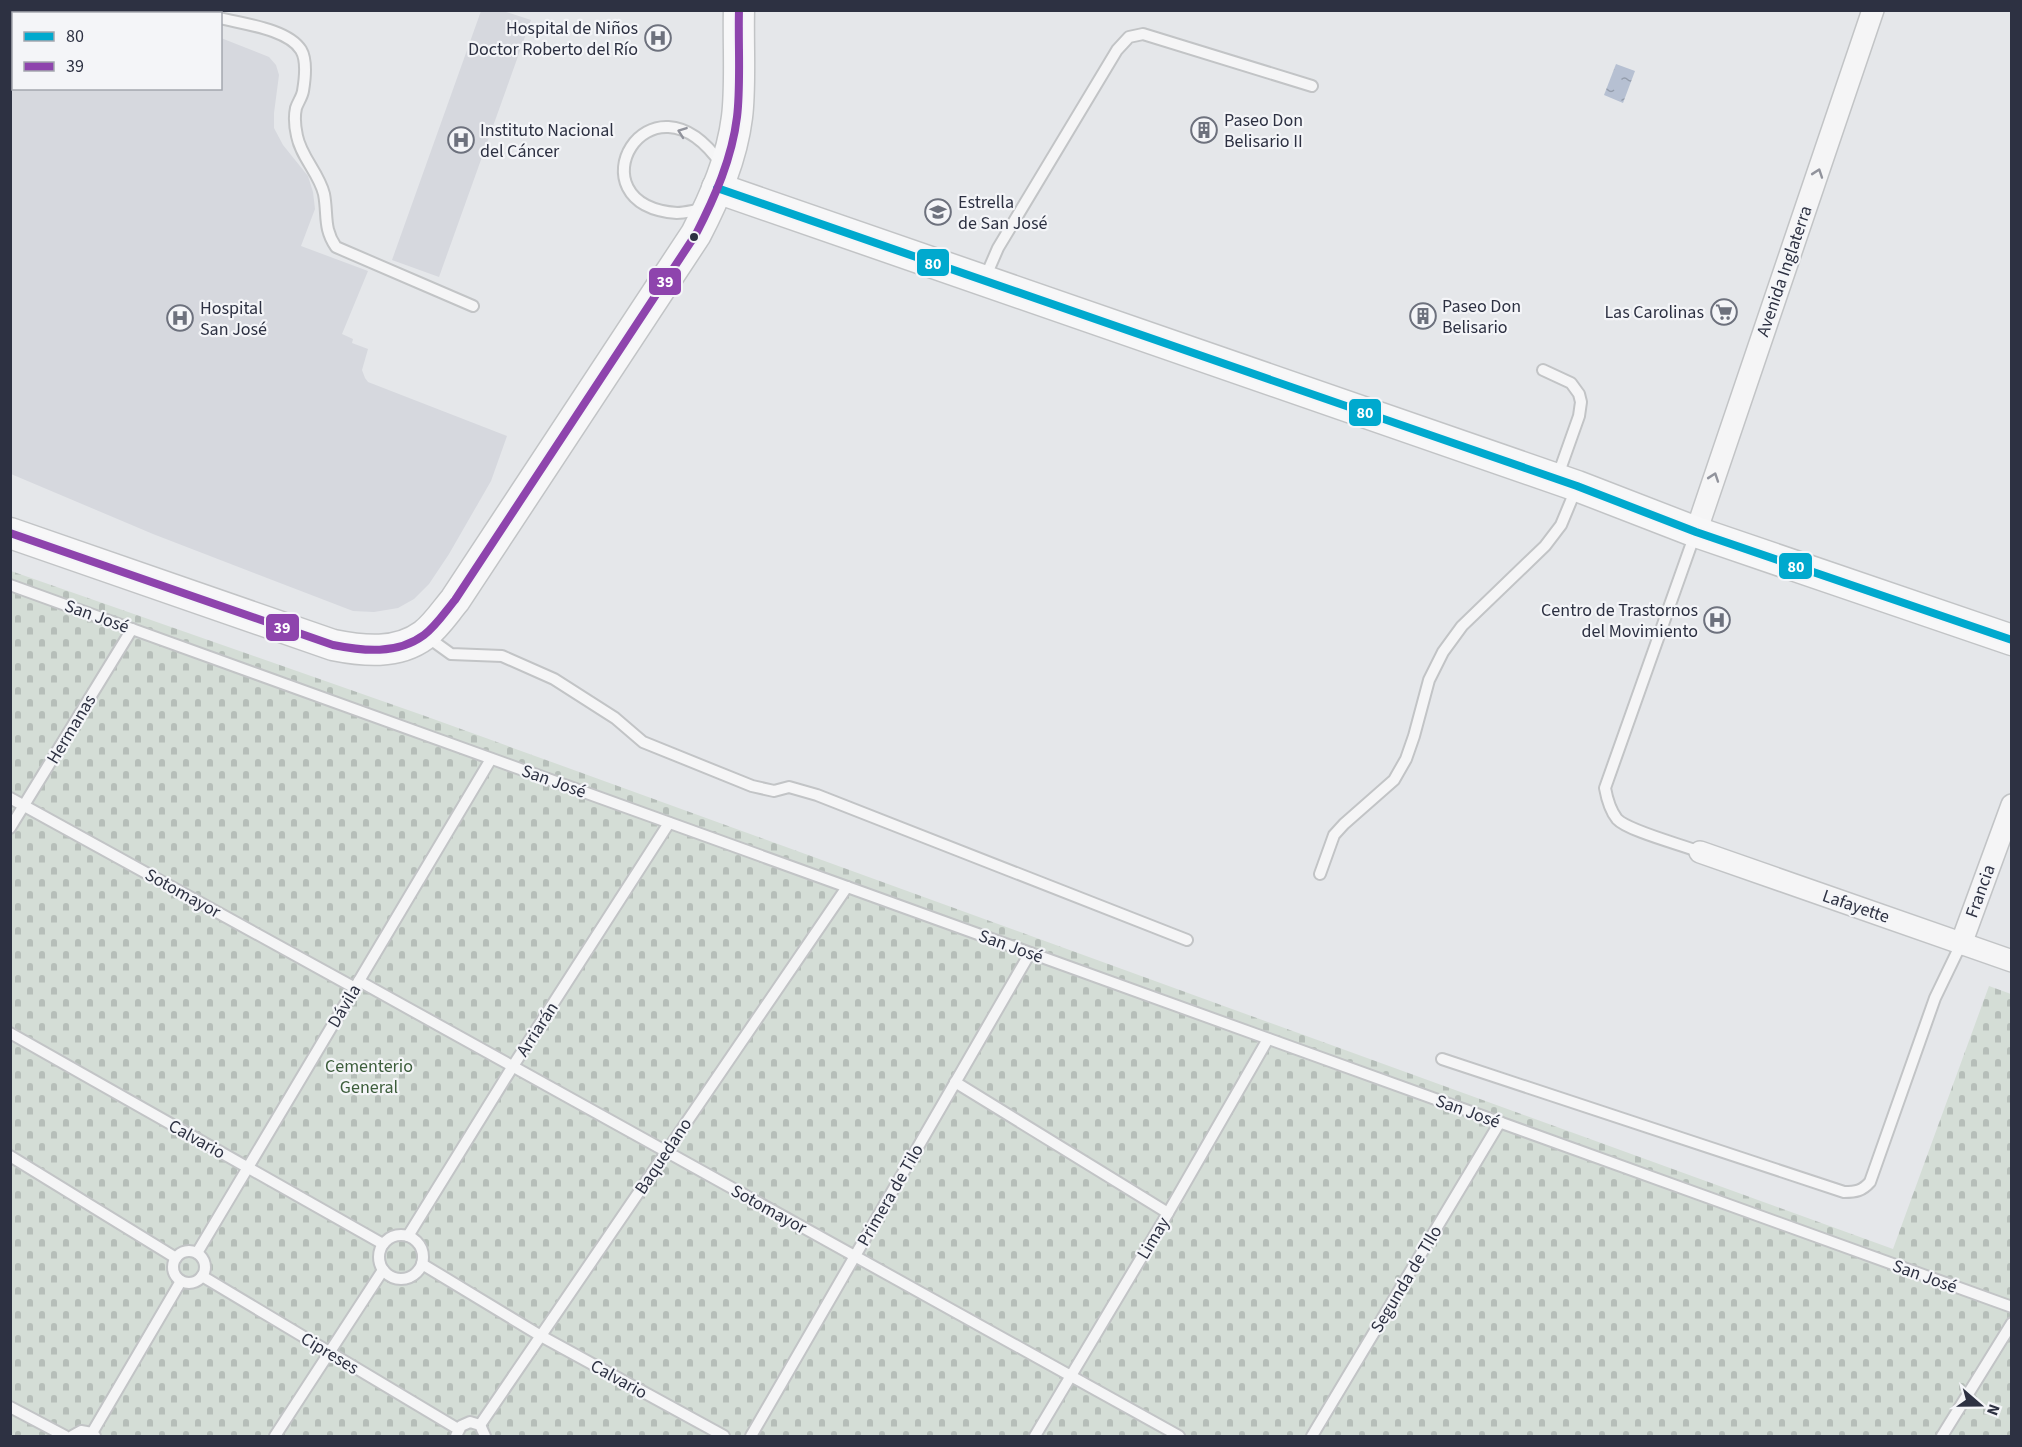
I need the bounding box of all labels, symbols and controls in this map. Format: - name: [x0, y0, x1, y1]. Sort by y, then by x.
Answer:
- legend: [12, 12, 222, 90]
- place label: Hospital de Niños Doctor Roberto del Río: [468, 16, 638, 62]
- hospital icon: Hospital de Niños Doctor Roberto del Río: [643, 23, 673, 53]
- text: 80: [66, 24, 84, 49]
- text: 39: [66, 54, 84, 79]
- place label: Paseo Don Belisario II: [1224, 108, 1303, 154]
- building icon: Paseo Don Belisario II: [1189, 115, 1219, 145]
- place label: Instituto Nacional del Cáncer: [480, 118, 614, 164]
- hospital icon: Instituto Nacional del Cáncer: [446, 125, 476, 155]
- one-way arrow: [677, 126, 688, 139]
- one-way arrow: [1810, 168, 1823, 179]
- place label: Estrella de San José: [958, 190, 1048, 236]
- school or university icon: Estrella de San José: [923, 197, 953, 227]
- street label: Avenida Inglaterra: [1750, 202, 1819, 340]
- unlabelled marker: [688, 231, 700, 243]
- line badge: 80: [916, 248, 950, 277]
- text: 80: [925, 253, 941, 275]
- line badge: 39: [648, 267, 682, 296]
- text: 39: [657, 271, 673, 293]
- place label: Paseo Don Belisario: [1442, 294, 1521, 340]
- place label: Hospital San José: [200, 296, 267, 342]
- supermarket icon: Las Carolinas: [1709, 297, 1739, 327]
- place label: Las Carolinas: [1604, 300, 1704, 325]
- building icon: Paseo Don Belisario: [1408, 301, 1438, 331]
- hospital icon: Hospital San José: [165, 303, 195, 333]
- line badge: 80: [1348, 398, 1382, 427]
- text: 80: [1357, 402, 1373, 424]
- one-way arrow: [1707, 472, 1720, 483]
- line badge: 80: [1778, 552, 1813, 580]
- text: 80: [1788, 556, 1804, 578]
- street label: San José: [61, 593, 133, 640]
- place label: Centro de Trastornos del Movimiento: [1541, 598, 1698, 644]
- hospital icon: Centro de Trastornos del Movimiento: [1702, 605, 1732, 635]
- line badge: 39: [265, 613, 300, 642]
- text: 39: [274, 617, 290, 639]
- street label: Hermanas: [41, 690, 102, 769]
- street label: San José: [518, 758, 590, 805]
- street label: Francia: [1959, 861, 2002, 921]
- street label: Sotomayor: [140, 862, 226, 925]
- street label: Lafayette: [1819, 883, 1893, 930]
- street label: San José: [975, 923, 1047, 970]
- street label: Dávila: [322, 980, 367, 1033]
- street label: Arriarán: [510, 997, 564, 1061]
- park label: Cementerio General: [325, 1054, 413, 1100]
- street label: San José: [1432, 1088, 1504, 1135]
- street label: Baquedano: [629, 1113, 698, 1199]
- street label: Calvario: [164, 1114, 230, 1165]
- street label: Primera de Tilo: [851, 1140, 930, 1251]
- street label: Sotomayor: [726, 1178, 812, 1241]
- street label: Limay: [1131, 1212, 1176, 1264]
- street label: Segunda de TIlo: [1365, 1221, 1448, 1338]
- street label: San José: [1889, 1253, 1961, 1300]
- street label: Cipreses: [296, 1326, 363, 1381]
- street label: Calvario: [586, 1354, 652, 1405]
- north arrow: [1950, 1375, 2010, 1435]
- text: N: [1981, 1401, 2005, 1419]

